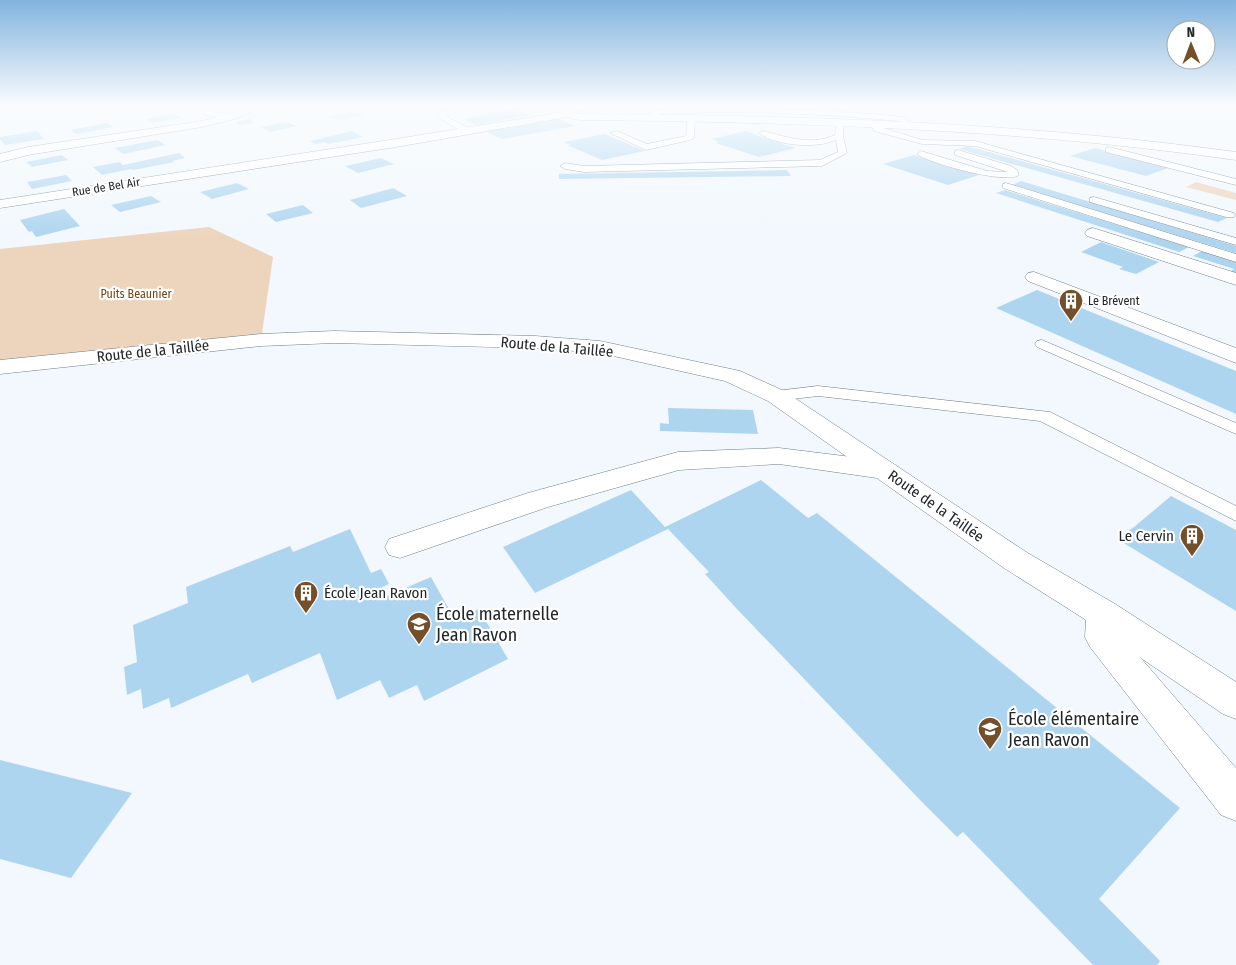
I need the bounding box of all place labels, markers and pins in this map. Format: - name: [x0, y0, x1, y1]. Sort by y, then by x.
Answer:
- building icon: Le Brévent: [1058, 288, 1084, 322]
- place label: Le Brévent: [1088, 294, 1140, 308]
- building icon: Le Cervin: [1179, 523, 1205, 557]
- place label: Le Cervin: [1118, 527, 1174, 545]
- building icon: École Jean Ravon: [293, 580, 319, 614]
- place label: École Jean Ravon: [324, 584, 427, 602]
- place label: École maternelle Jean Ravon: [436, 602, 559, 646]
- school or university icon: École maternelle Jean Ravon: [406, 611, 432, 645]
- place label: École élémentaire Jean Ravon: [1008, 707, 1139, 751]
- school or university icon: École élémentaire Jean Ravon: [977, 716, 1003, 750]

